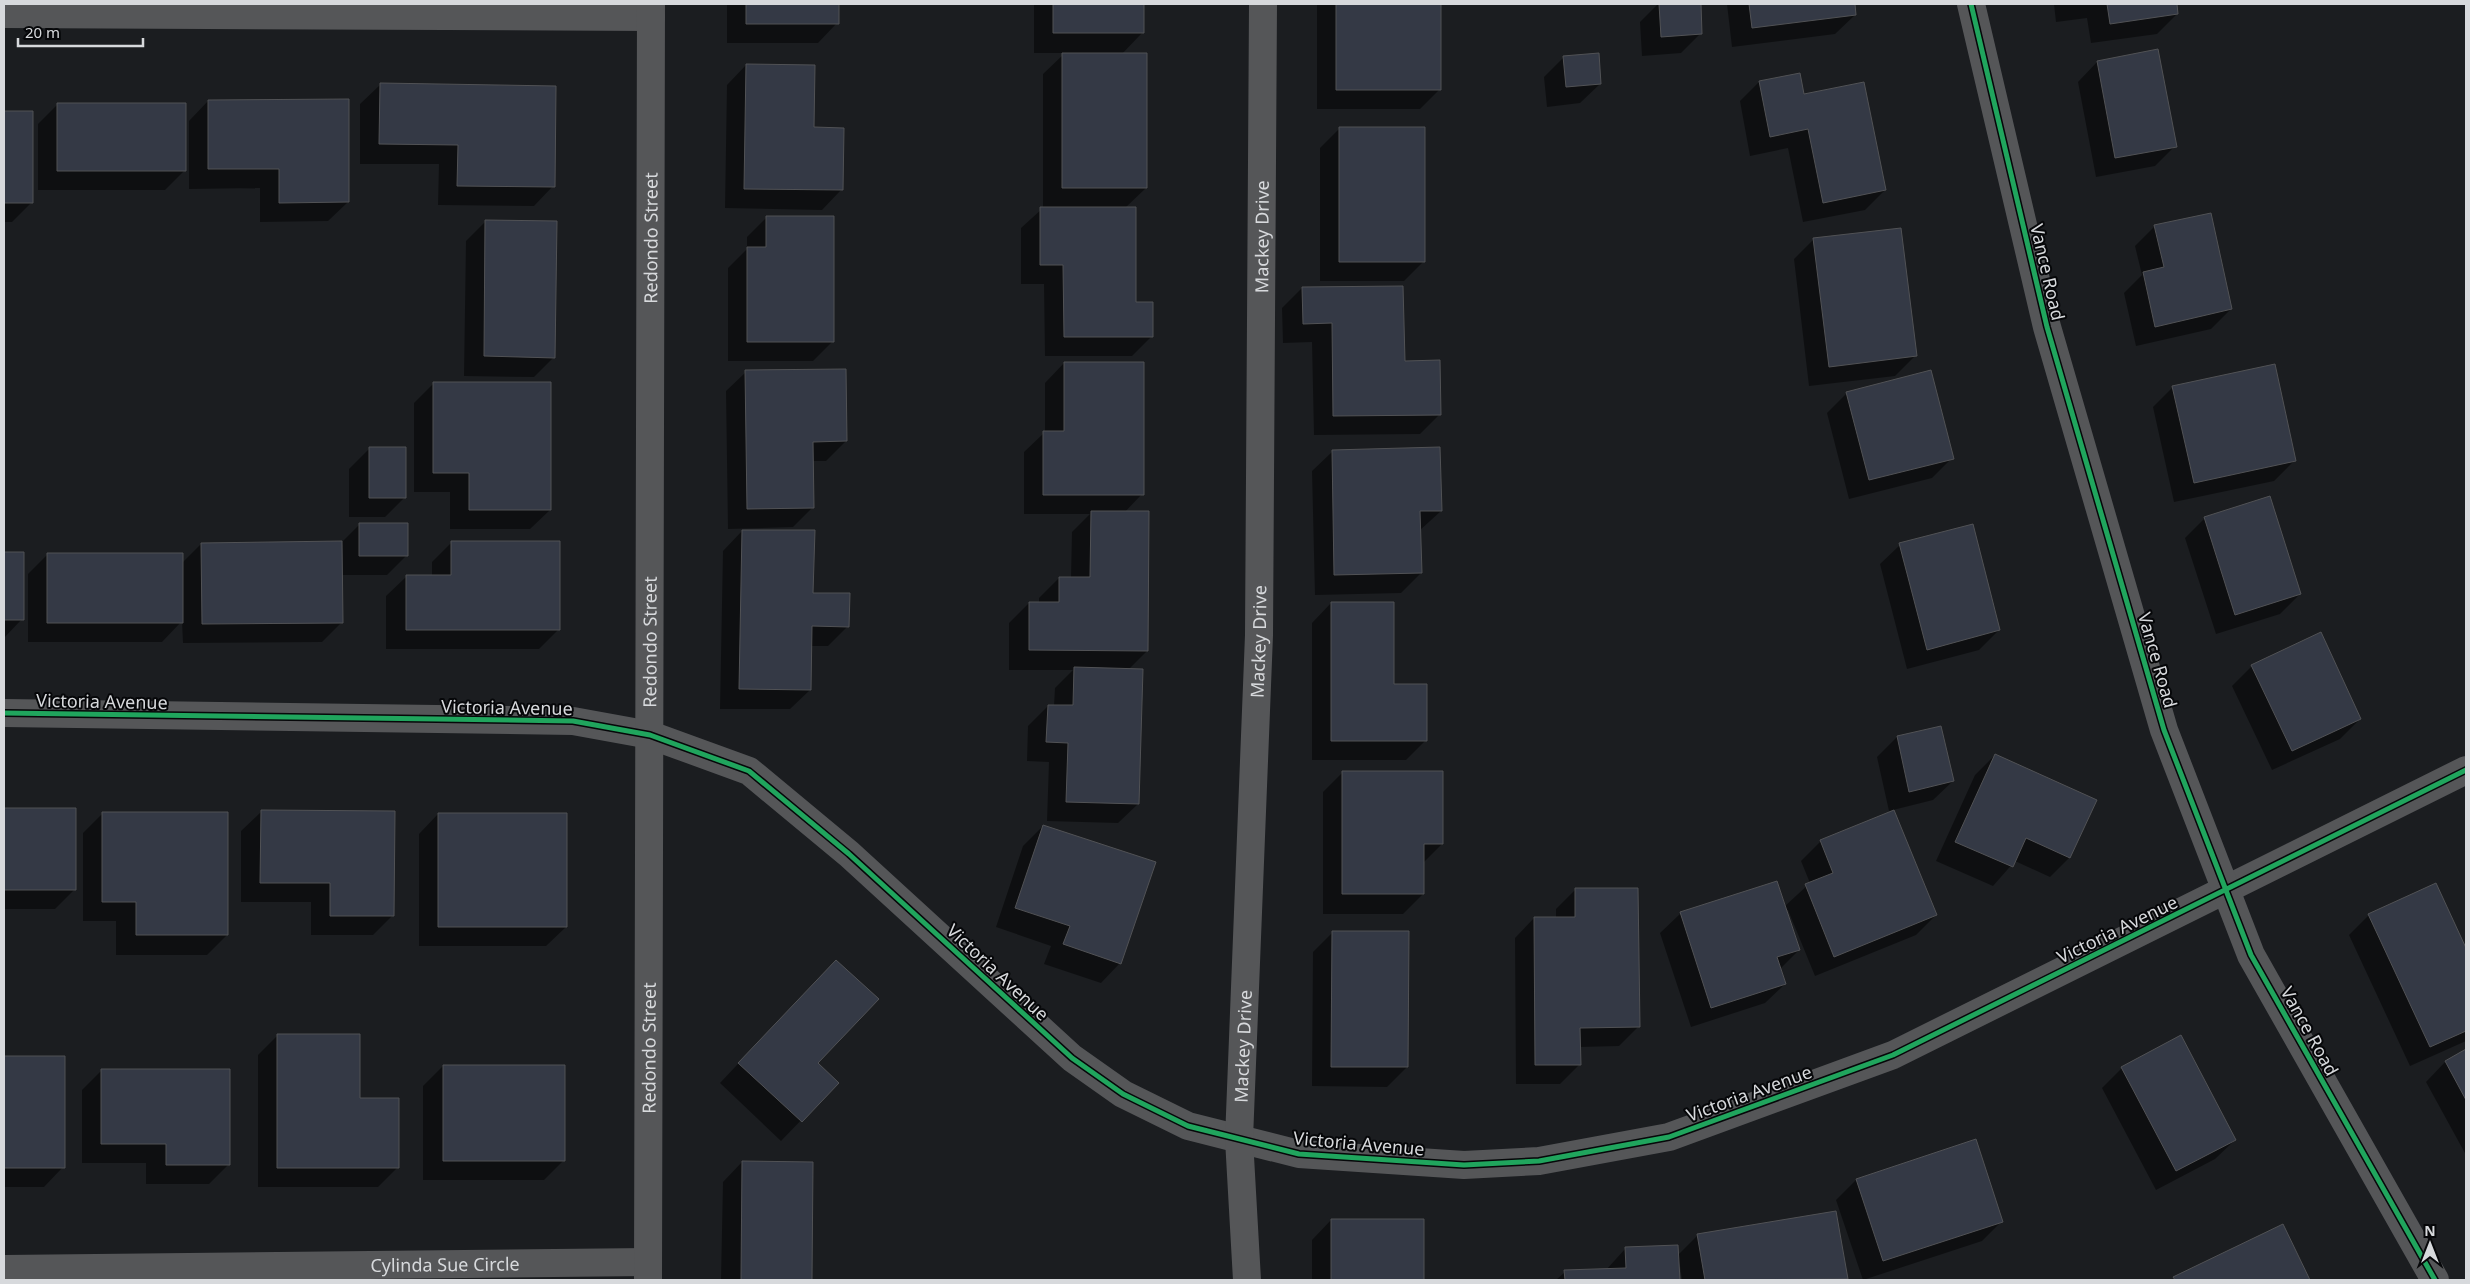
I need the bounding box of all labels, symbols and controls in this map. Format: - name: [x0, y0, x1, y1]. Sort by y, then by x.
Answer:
- scale bar: [18, 15, 142, 47]
- text: 20 m: [25, 22, 60, 42]
- street label: Redondo Street: [638, 172, 663, 304]
- street label: Mackey Drive: [1249, 180, 1274, 293]
- street label: Vance Road: [2025, 221, 2071, 323]
- street label: Redondo Street: [637, 576, 662, 708]
- street label: Mackey Drive: [1245, 585, 1271, 699]
- street label: Vance Road: [2133, 609, 2183, 711]
- street label: Victoria Avenue: [36, 688, 168, 714]
- street label: Victoria Avenue: [441, 694, 573, 720]
- street label: Victoria Avenue: [2053, 889, 2181, 969]
- street label: Victoria Avenue: [942, 918, 1054, 1026]
- street label: Redondo Street: [636, 982, 661, 1114]
- street label: Vance Road: [2276, 982, 2344, 1080]
- street label: Mackey Drive: [1228, 989, 1257, 1103]
- street label: Victoria Avenue: [1683, 1059, 1815, 1127]
- street label: Victoria Avenue: [1292, 1125, 1426, 1161]
- north arrow: [2405, 1219, 2455, 1269]
- text: N: [2424, 1221, 2436, 1240]
- street label: Cylinda Sue Circle: [370, 1251, 520, 1277]

